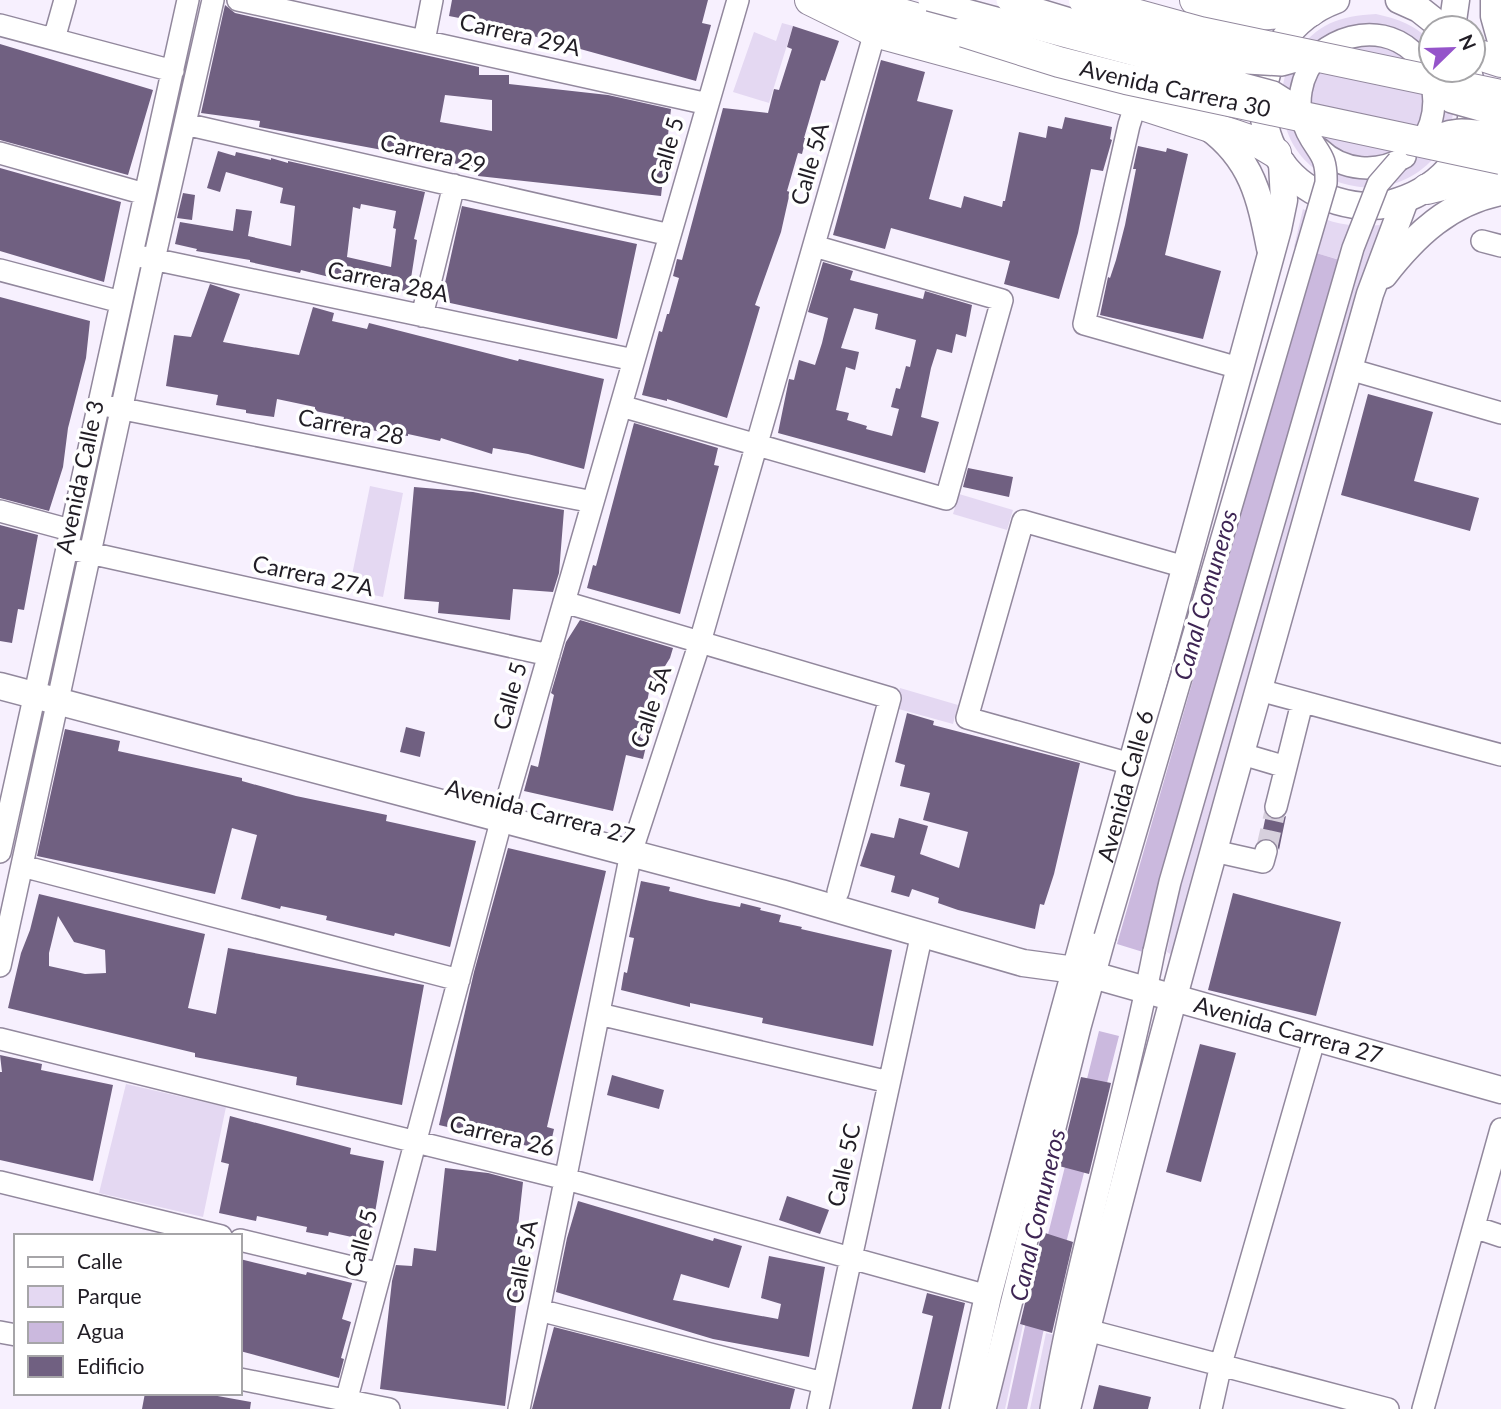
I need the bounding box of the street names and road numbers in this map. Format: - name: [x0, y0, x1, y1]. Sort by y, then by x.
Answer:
- street label: Carrera 29A: [457, 7, 584, 62]
- street label: Avenida Carrera 30: [1077, 53, 1273, 122]
- street label: Calle 5: [643, 114, 689, 188]
- street label: Calle 5A: [784, 119, 834, 208]
- street label: Carrera 29: [378, 127, 489, 179]
- street label: Carrera 28A: [325, 255, 452, 308]
- street label: Avenida Calle 3: [49, 398, 109, 556]
- street label: Carrera 28: [296, 402, 407, 450]
- street label: Carrera 27A: [250, 549, 377, 602]
- street label: Calle 5: [486, 659, 532, 733]
- street label: Calle 5A: [624, 662, 677, 751]
- street label: Avenida Calle 6: [1091, 707, 1159, 865]
- street label: Avenida Carrera 27: [443, 772, 638, 850]
- street label: Avenida Carrera 27: [1191, 989, 1386, 1069]
- street label: Carrera 26: [447, 1108, 558, 1162]
- street label: Calle 5C: [821, 1121, 865, 1209]
- street label: Calle 5: [338, 1206, 382, 1280]
- street label: Calle 5A: [499, 1217, 543, 1306]

